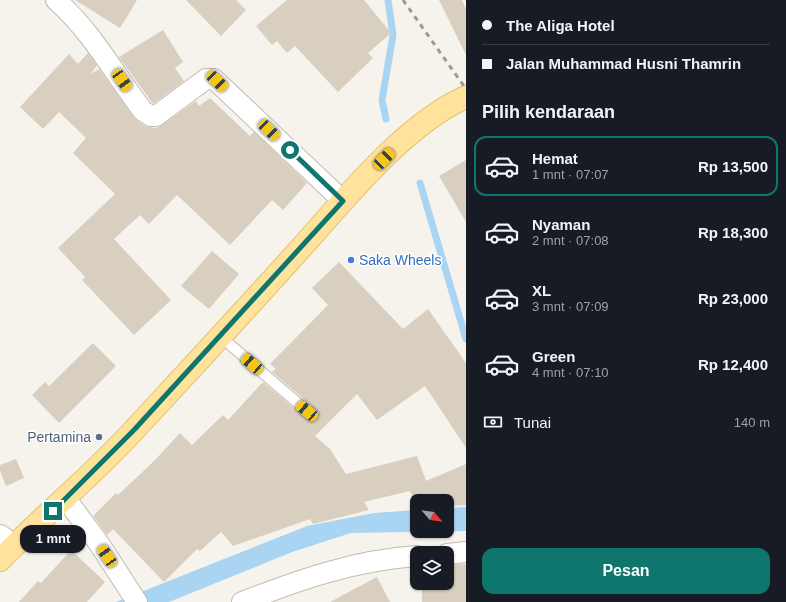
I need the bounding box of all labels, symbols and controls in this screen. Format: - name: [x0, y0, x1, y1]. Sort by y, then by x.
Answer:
- text: The Aliga Hotel: [506, 17, 615, 34]
- text: Jalan Muhammad Husni Thamrin: [506, 55, 741, 72]
- car: [110, 67, 134, 93]
- car: [204, 68, 230, 94]
- text: Pilih kendaraan: [482, 102, 615, 122]
- car: [256, 117, 282, 143]
- route start: [281, 141, 299, 159]
- car: [371, 146, 397, 172]
- icon: car: [484, 148, 520, 184]
- text: Hemat: [532, 150, 578, 167]
- text: Rp 13,500: [698, 158, 768, 175]
- text: 1 mnt · 07:07: [532, 167, 609, 182]
- icon: car: [484, 214, 520, 250]
- text: Nyaman: [532, 216, 590, 233]
- text: Rp 18,300: [698, 224, 768, 241]
- text: 2 mnt · 07:08: [532, 233, 609, 248]
- place label: Saka Wheels: [359, 252, 441, 268]
- marker: Saka Wheels: [346, 255, 356, 265]
- icon: car: [484, 280, 520, 316]
- text: XL: [532, 282, 551, 299]
- text: Rp 23,000: [698, 290, 768, 307]
- text: 3 mnt · 07:09: [532, 299, 609, 314]
- icon: car: [484, 346, 520, 382]
- text: Green: [532, 348, 575, 365]
- car: [239, 352, 265, 376]
- text: Rp 12,400: [698, 356, 768, 373]
- text: 4 mnt · 07:10: [532, 365, 609, 380]
- car: [294, 399, 320, 423]
- icon: cash: [482, 411, 504, 433]
- text: Tunai: [514, 414, 551, 431]
- text: 140 m: [734, 415, 770, 430]
- place label: Pertamina: [27, 429, 91, 445]
- marker: Pertamina: [94, 432, 104, 442]
- north arrow: [410, 494, 454, 538]
- map controls: [410, 494, 454, 590]
- route end: [44, 502, 62, 520]
- callout: 1 mnt: [20, 525, 86, 553]
- text: 1 mnt: [36, 531, 70, 546]
- car: [95, 543, 119, 569]
- button: layers: [410, 546, 454, 590]
- button: Pesan: [482, 548, 770, 594]

